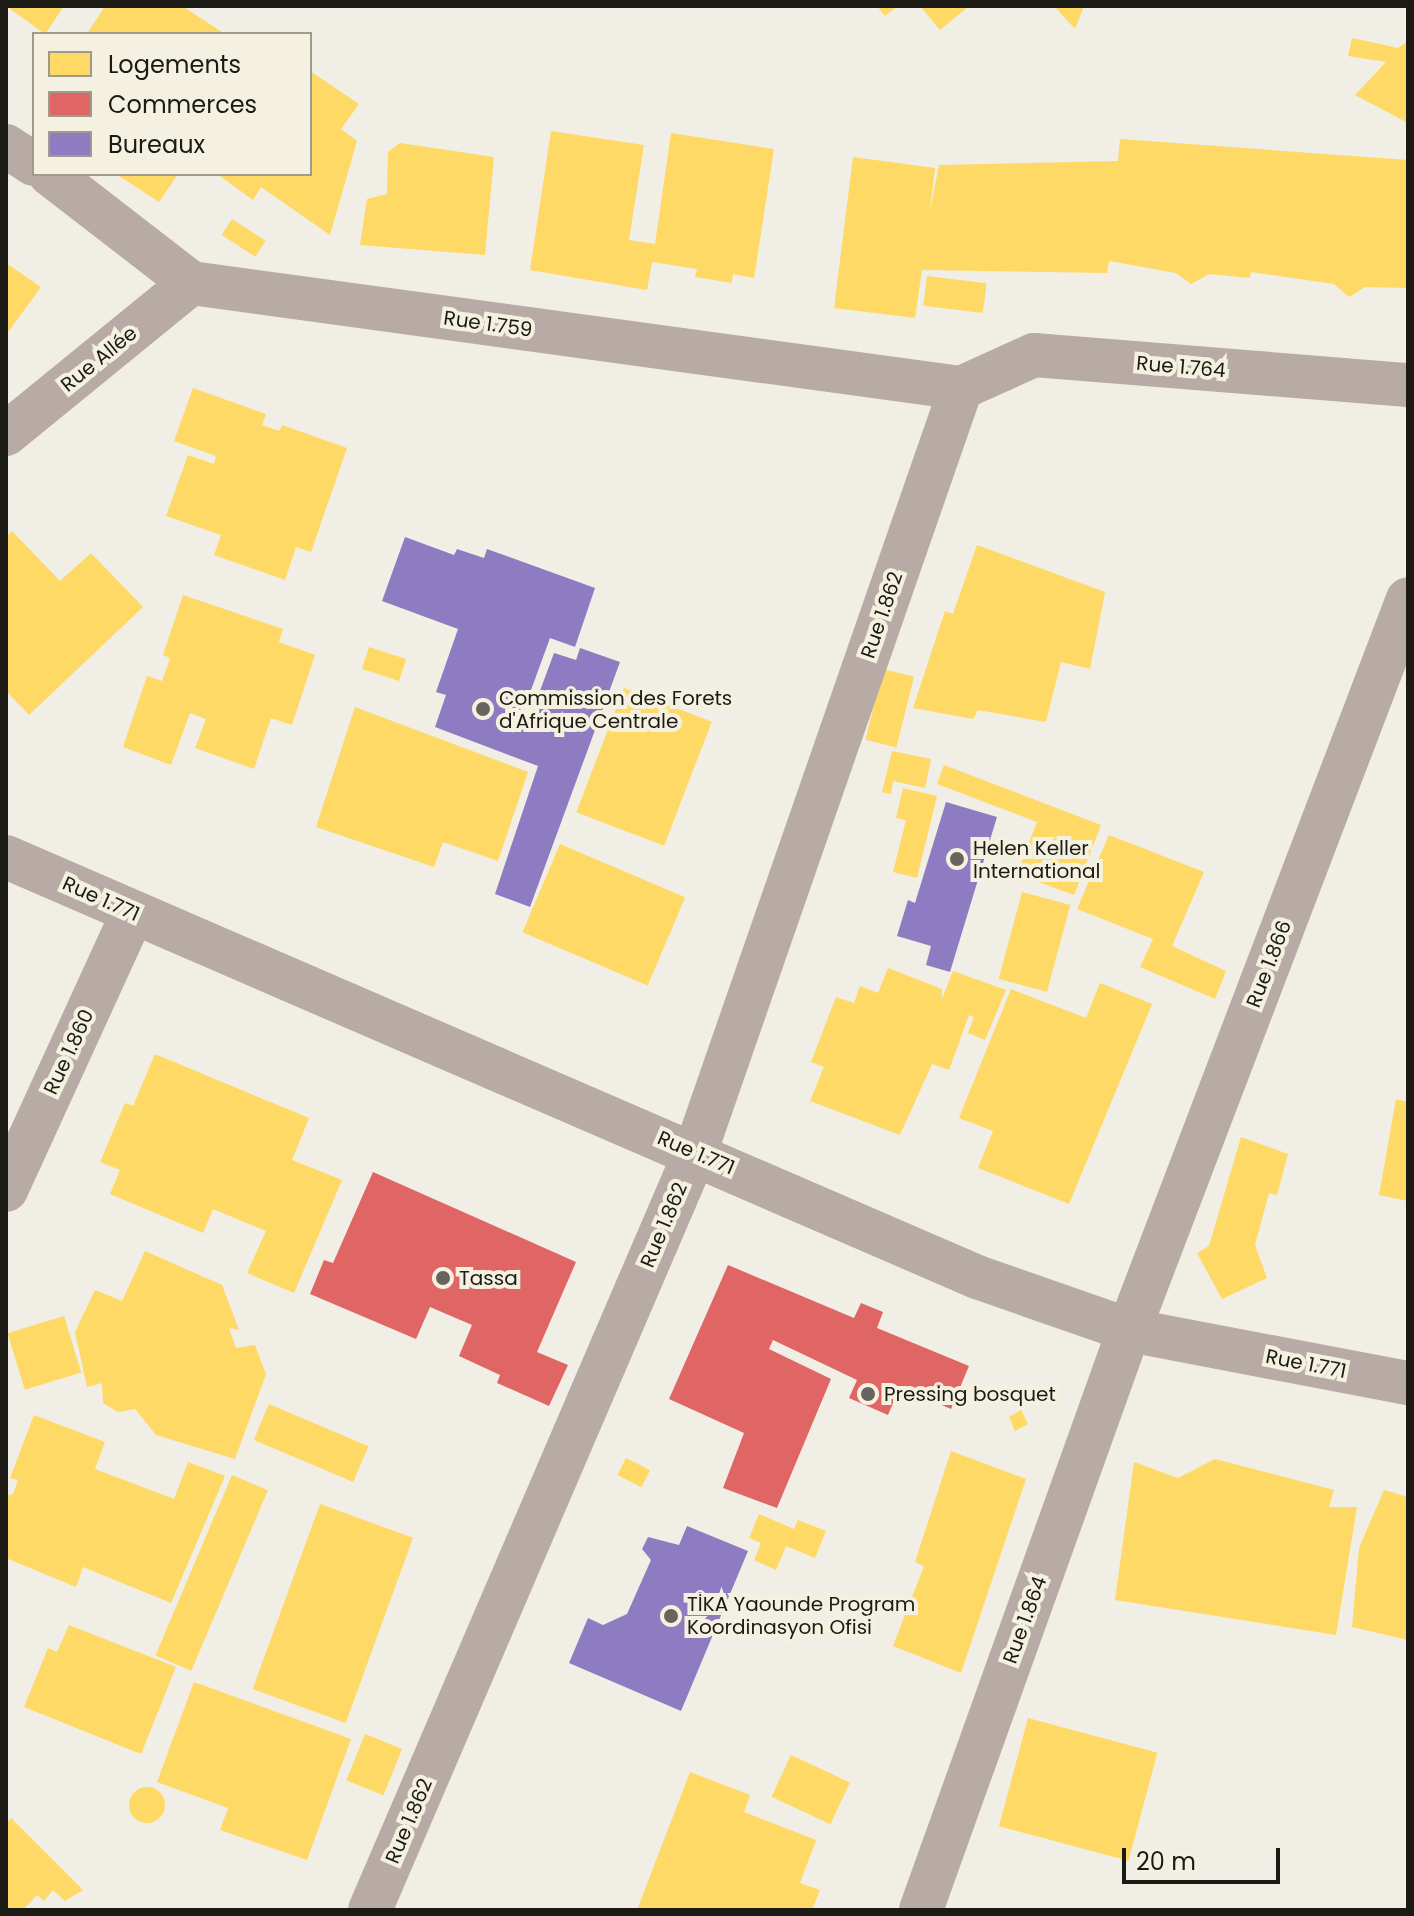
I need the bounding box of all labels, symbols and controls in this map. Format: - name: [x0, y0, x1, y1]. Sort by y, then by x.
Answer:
- legend: [32, 32, 312, 176]
- text: Logements: [108, 48, 241, 81]
- text: Commerces: [108, 88, 257, 121]
- text: Bureaux: [108, 128, 205, 161]
- street label: Rue 1.759: [442, 306, 534, 342]
- street label: Rue Allée: [56, 321, 142, 397]
- street label: Rue 1.764: [1135, 351, 1227, 383]
- street label: Rue 1.862: [856, 568, 908, 662]
- place label: Commission des Forets d'Afrique Centrale: [499, 686, 732, 733]
- marker: Commission des Forets d'Afrique Centrale: [474, 700, 492, 718]
- place label: Helen Keller International: [973, 836, 1100, 883]
- marker: Helen Keller International: [948, 850, 966, 868]
- street label: Rue 1.771: [59, 871, 143, 927]
- street label: Rue 1.866: [1241, 917, 1297, 1011]
- street label: Rue 1.860: [39, 1006, 99, 1098]
- street label: Rue 1.771: [654, 1126, 738, 1180]
- street label: Rue 1.862: [635, 1179, 693, 1271]
- place label: Tassa: [459, 1266, 518, 1290]
- marker: Tassa: [434, 1269, 452, 1287]
- street label: Rue 1.771: [1264, 1344, 1348, 1384]
- place label: Pressing bosquet: [884, 1382, 1056, 1406]
- marker: Pressing bosquet: [859, 1385, 877, 1403]
- street label: Rue 1.864: [998, 1573, 1052, 1667]
- place label: TİKA Yaounde Program Koordinasyon Ofisi: [687, 1592, 915, 1639]
- marker: TİKA Yaounde Program Koordinasyon Ofisi: [662, 1607, 680, 1625]
- street label: Rue 1.862: [380, 1775, 438, 1867]
- scale bar: [1126, 1832, 1284, 1882]
- text: 20 m: [1136, 1845, 1196, 1878]

